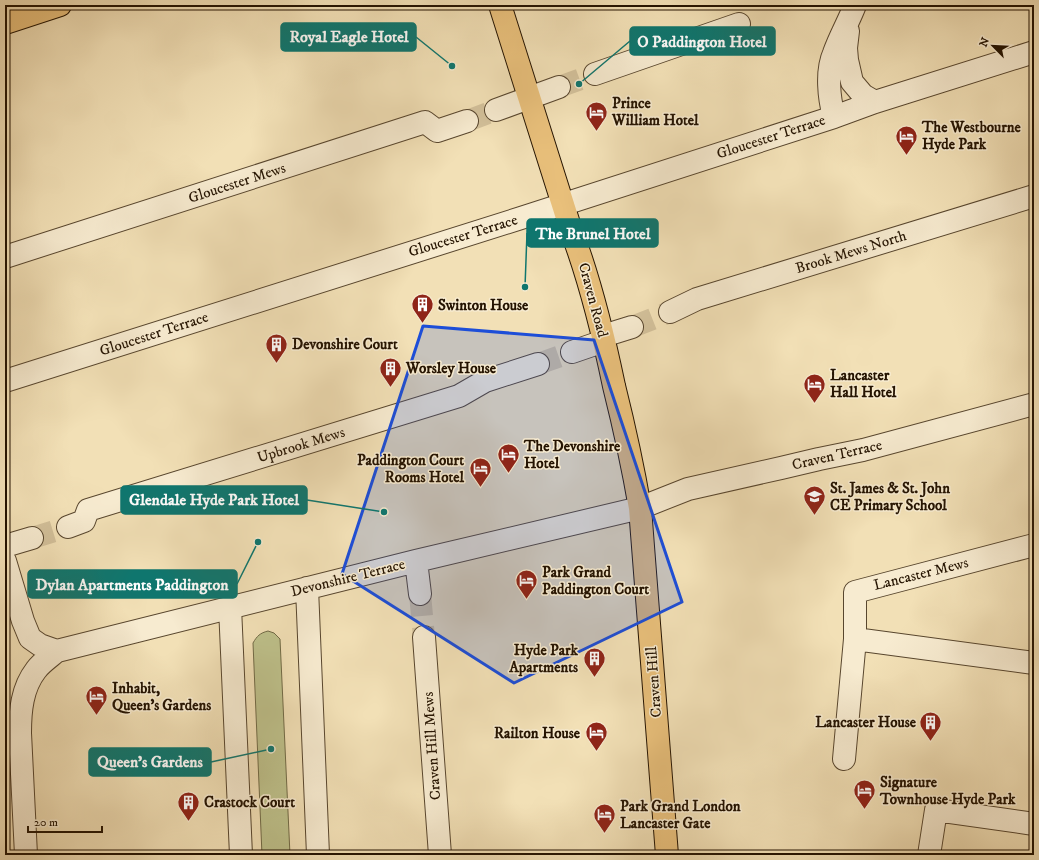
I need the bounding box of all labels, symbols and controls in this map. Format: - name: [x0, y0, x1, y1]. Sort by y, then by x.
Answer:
- callout: Royal Eagle Hotel: [281, 23, 416, 51]
- north arrow: [973, 26, 1013, 66]
- text: Royal Eagle Hotel: [289, 27, 410, 47]
- callout: O Paddington Hotel: [630, 27, 775, 55]
- text: O Paddington Hotel: [637, 32, 768, 52]
- text: N: [977, 35, 993, 49]
- place label: Prince William Hotel: [611, 94, 699, 130]
- hotel icon: Prince William Hotel: [583, 99, 609, 132]
- street label: Gloucester Terrace: [714, 110, 828, 164]
- place label: The Westbourne Hyde Park: [921, 118, 1022, 154]
- hotel icon: The Westbourne Hyde Park: [894, 123, 920, 156]
- street label: Gloucester Mews: [186, 158, 288, 208]
- street label: Gloucester Terrace: [406, 210, 520, 262]
- callout: The Brunel Hotel: [527, 219, 658, 247]
- text: The Brunel Hotel: [535, 224, 652, 244]
- street label: Brook Mews North: [793, 226, 909, 278]
- street label: Craven Road: [574, 261, 612, 340]
- building icon: Swinton House: [409, 292, 435, 325]
- place label: Swinton House: [438, 296, 529, 315]
- street label: Gloucester Terrace: [97, 307, 211, 361]
- building icon: Devonshire Court: [263, 331, 289, 364]
- place label: Devonshire Court: [292, 335, 398, 354]
- building icon: Worsley House: [378, 355, 404, 388]
- place label: Worsley House: [405, 359, 497, 378]
- place label: Lancaster Hall Hotel: [830, 366, 897, 402]
- hotel icon: Lancaster Hall Hotel: [801, 371, 827, 404]
- street label: Upbrook Mews: [255, 423, 347, 467]
- street label: Craven Terrace: [790, 435, 884, 475]
- place label: The Devonshire Hotel: [523, 437, 621, 473]
- hotel icon: The Devonshire Hotel: [496, 442, 522, 475]
- place label: Paddington Court Rooms Hotel: [357, 451, 464, 487]
- hotel icon: Paddington Court Rooms Hotel: [467, 456, 493, 489]
- place label: St. James & St. John CE Primary School: [830, 479, 950, 515]
- school or university icon: St. James & St. John CE Primary School: [801, 484, 827, 517]
- callout: Glendale Hyde Park Hotel: [121, 486, 307, 514]
- text: Glendale Hyde Park Hotel: [129, 490, 300, 510]
- street label: Lancaster Mews: [872, 553, 970, 595]
- street label: Devonshire Terrace: [289, 555, 407, 601]
- place label: Park Grand Paddington Court: [542, 563, 649, 599]
- hotel icon: Park Grand Paddington Court: [514, 568, 540, 601]
- callout: Dylan Apartments Paddington: [28, 570, 237, 598]
- text: Dylan Apartments Paddington: [35, 575, 229, 595]
- place label: Hyde Park Apartments: [508, 641, 579, 677]
- street label: Craven Hill: [642, 645, 666, 718]
- building icon: Hyde Park Apartments: [581, 646, 607, 679]
- place label: Inhabit, Queen's Gardens: [112, 679, 211, 715]
- hotel icon: Inhabit, Queen's Gardens: [83, 684, 109, 717]
- street label: Craven Hill Mews: [419, 691, 445, 801]
- building icon: Lancaster House: [918, 709, 944, 742]
- place label: Lancaster House: [815, 713, 917, 732]
- hotel icon: Railton House: [583, 720, 609, 753]
- place label: Railton House: [494, 724, 581, 743]
- callout: Queen's Gardens: [89, 748, 211, 776]
- text: Queen's Gardens: [97, 752, 204, 772]
- place label: Signature Townhouse Hyde Park: [879, 773, 1016, 809]
- hotel icon: Signature Townhouse Hyde Park: [852, 778, 878, 811]
- building icon: Crastock Court: [175, 789, 201, 822]
- place label: Crastock Court: [204, 793, 295, 812]
- place label: Park Grand London Lancaster Gate: [620, 797, 741, 833]
- hotel icon: Park Grand London Lancaster Gate: [591, 802, 617, 835]
- scale bar: [28, 808, 102, 834]
- text: 20 m: [34, 815, 58, 830]

